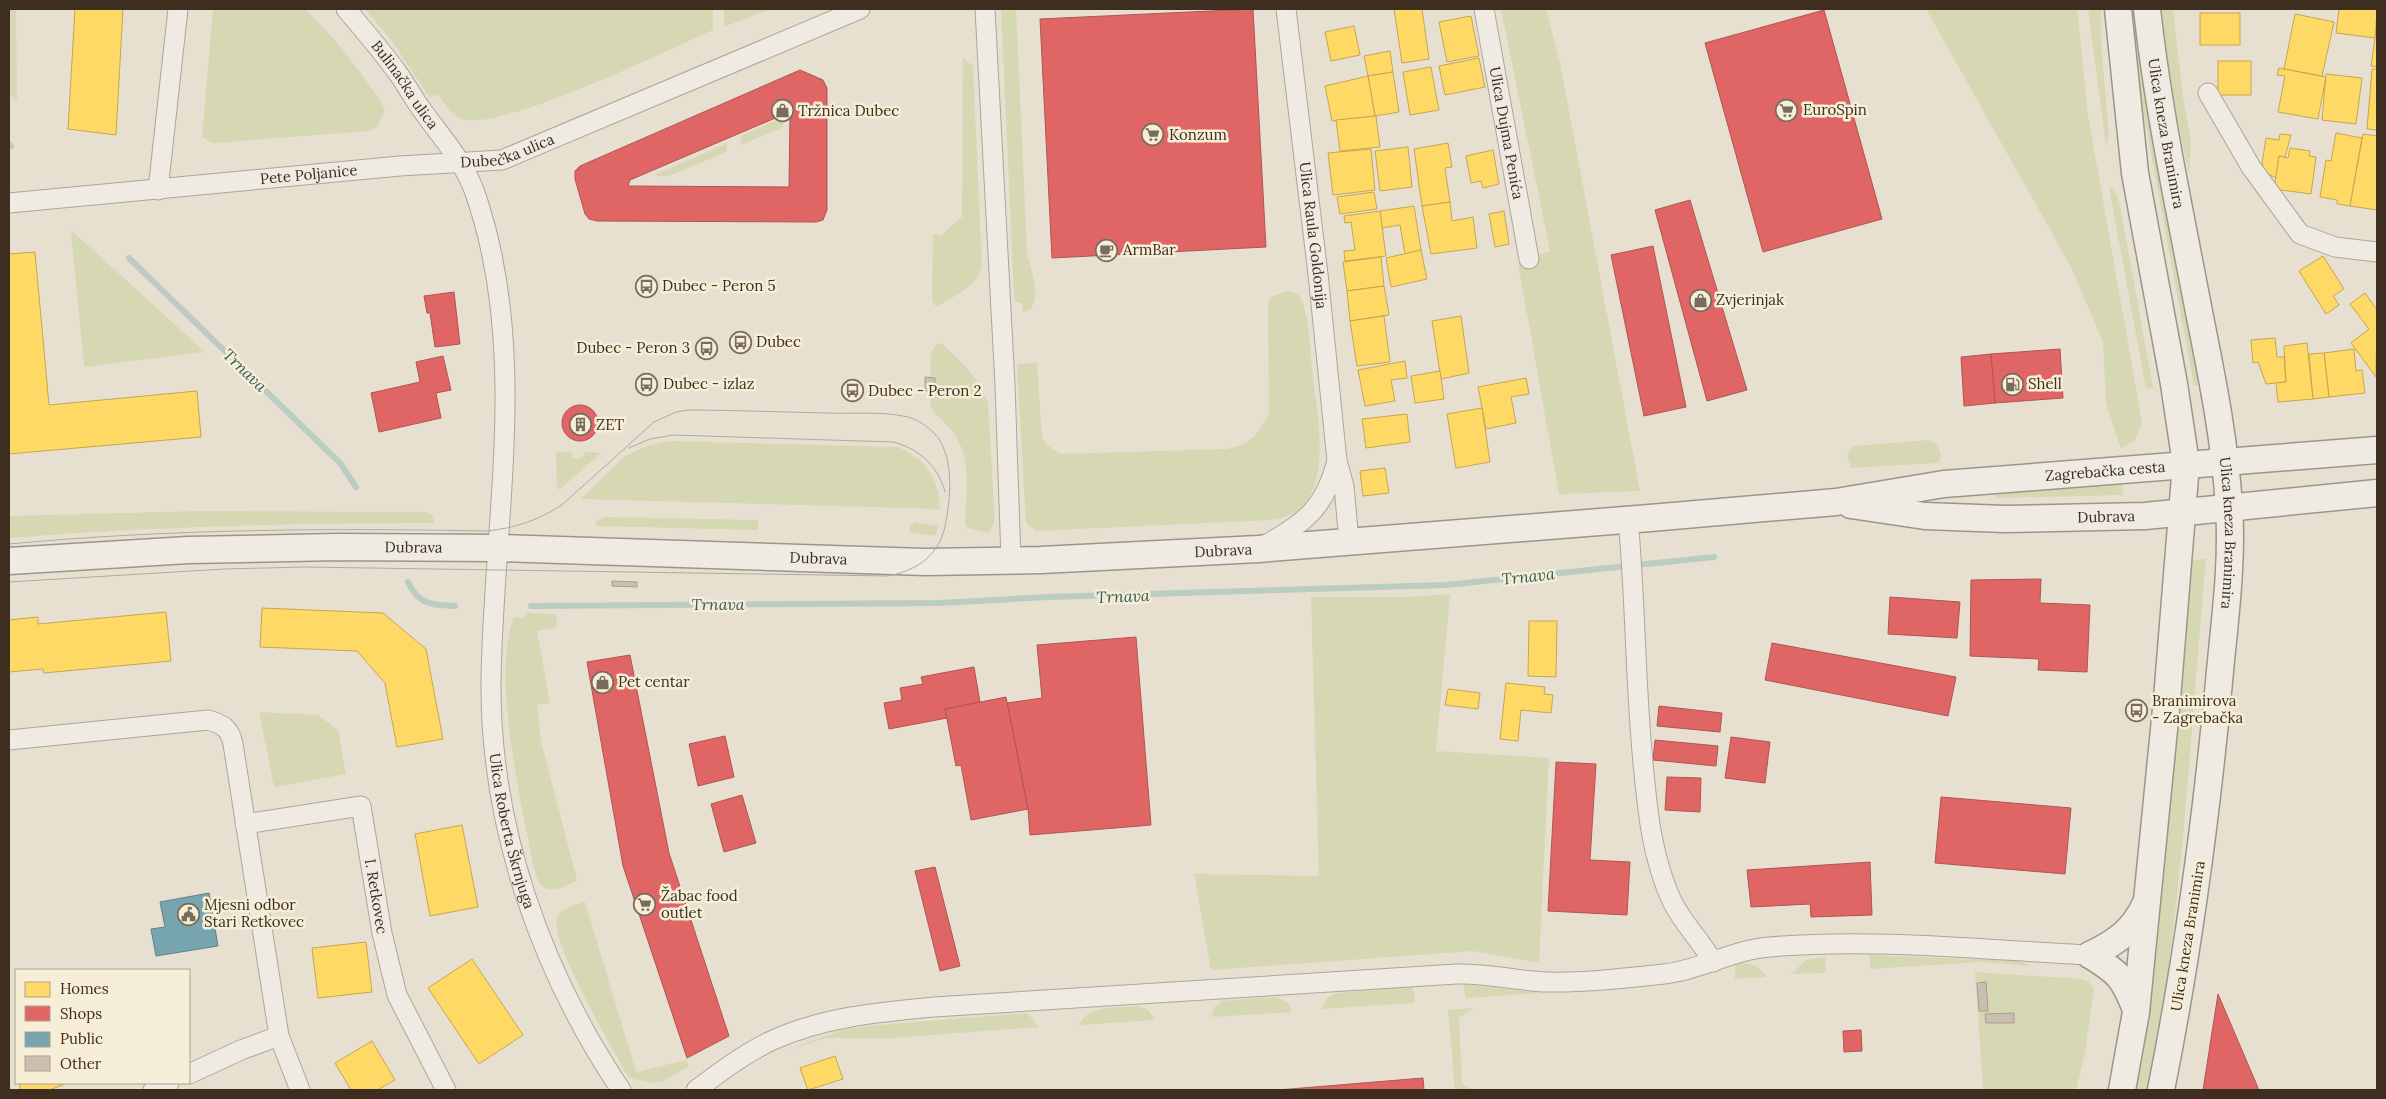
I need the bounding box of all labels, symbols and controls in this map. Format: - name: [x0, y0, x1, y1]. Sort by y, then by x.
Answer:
- street label: Bulinačka ulica: [367, 36, 443, 133]
- street label: Ulica kneza Branimira: [2144, 57, 2189, 211]
- street label: Ulica Dujma Penića: [1486, 65, 1528, 201]
- supermarket icon: EuroSpin: [1775, 98, 1799, 122]
- shop icon: Tržnica Dubec: [770, 99, 794, 123]
- place label: EuroSpin: [1803, 100, 1867, 119]
- place label: Tržnica Dubec: [798, 101, 899, 120]
- supermarket icon: Konzum: [1141, 123, 1165, 147]
- place label: Konzum: [1169, 125, 1227, 144]
- street label: Dubečka ulica: [460, 129, 557, 171]
- street label: Pete Poljanice: [259, 160, 358, 188]
- street label: Ulica Raula Goldonija: [1296, 161, 1332, 310]
- cafe icon: ArmBar: [1095, 238, 1119, 262]
- place label: ArmBar: [1122, 240, 1176, 259]
- bus stop icon: Dubec - Peron 5: [634, 274, 658, 298]
- place label: Dubec - Peron 5: [662, 276, 776, 295]
- shop icon: Zvjerinjak: [1688, 288, 1712, 312]
- place label: Zvjerinjak: [1716, 290, 1784, 309]
- bus stop icon: Dubec: [728, 330, 752, 354]
- place label: Dubec: [756, 332, 801, 351]
- bus stop icon: Dubec - Peron 3: [694, 336, 718, 360]
- place label: Dubec - Peron 3: [576, 338, 690, 357]
- water label: Trnava: [219, 344, 271, 396]
- bus stop icon: Dubec - izlaz: [635, 372, 659, 396]
- fuel station icon: Shell: [2000, 372, 2024, 396]
- place label: Dubec - izlaz: [663, 374, 755, 393]
- place label: Shell: [2028, 374, 2062, 393]
- bus stop icon: Dubec - Peron 2: [840, 379, 864, 403]
- place label: Dubec - Peron 2: [868, 381, 981, 400]
- building icon: ZET: [568, 413, 592, 437]
- place label: ZET: [596, 415, 624, 434]
- street label: Ulica kneza Branimira: [2215, 456, 2240, 610]
- street label: Zagrebačka cesta: [2044, 457, 2166, 485]
- street label: Dubrava: [2077, 506, 2136, 526]
- street label: Dubrava: [385, 537, 443, 557]
- street label: Dubrava: [1194, 539, 1253, 561]
- street label: Dubrava: [789, 548, 848, 568]
- water label: Trnava: [1500, 563, 1556, 589]
- water label: Trnava: [1096, 585, 1150, 607]
- water label: Trnava: [691, 594, 745, 614]
- shop icon: Pet centar: [590, 670, 614, 694]
- place label: Pet centar: [618, 672, 690, 691]
- place label: Branimirova - Zagrebačka: [2152, 691, 2243, 727]
- bus stop icon: Branimirova - Zagrebačka: [2124, 698, 2148, 722]
- street label: Ulica Roberta Škrnjuga: [486, 752, 539, 911]
- street label: I. Retkovec: [361, 857, 392, 935]
- street label: Ulica kneza Branimira: [2166, 859, 2209, 1013]
- place label: Žabac food outlet: [661, 886, 738, 922]
- supermarket icon: Žabac food outlet: [633, 893, 657, 917]
- place label: Mjesni odbor Stari Retkovec: [204, 895, 304, 931]
- public building icon: Mjesni odbor Stari Retkovec: [176, 902, 200, 926]
- legend: [15, 969, 190, 1084]
- text: Homes: [60, 979, 109, 998]
- text: Shops: [60, 1004, 102, 1023]
- text: Public: [60, 1029, 103, 1048]
- text: Other: [60, 1054, 102, 1073]

